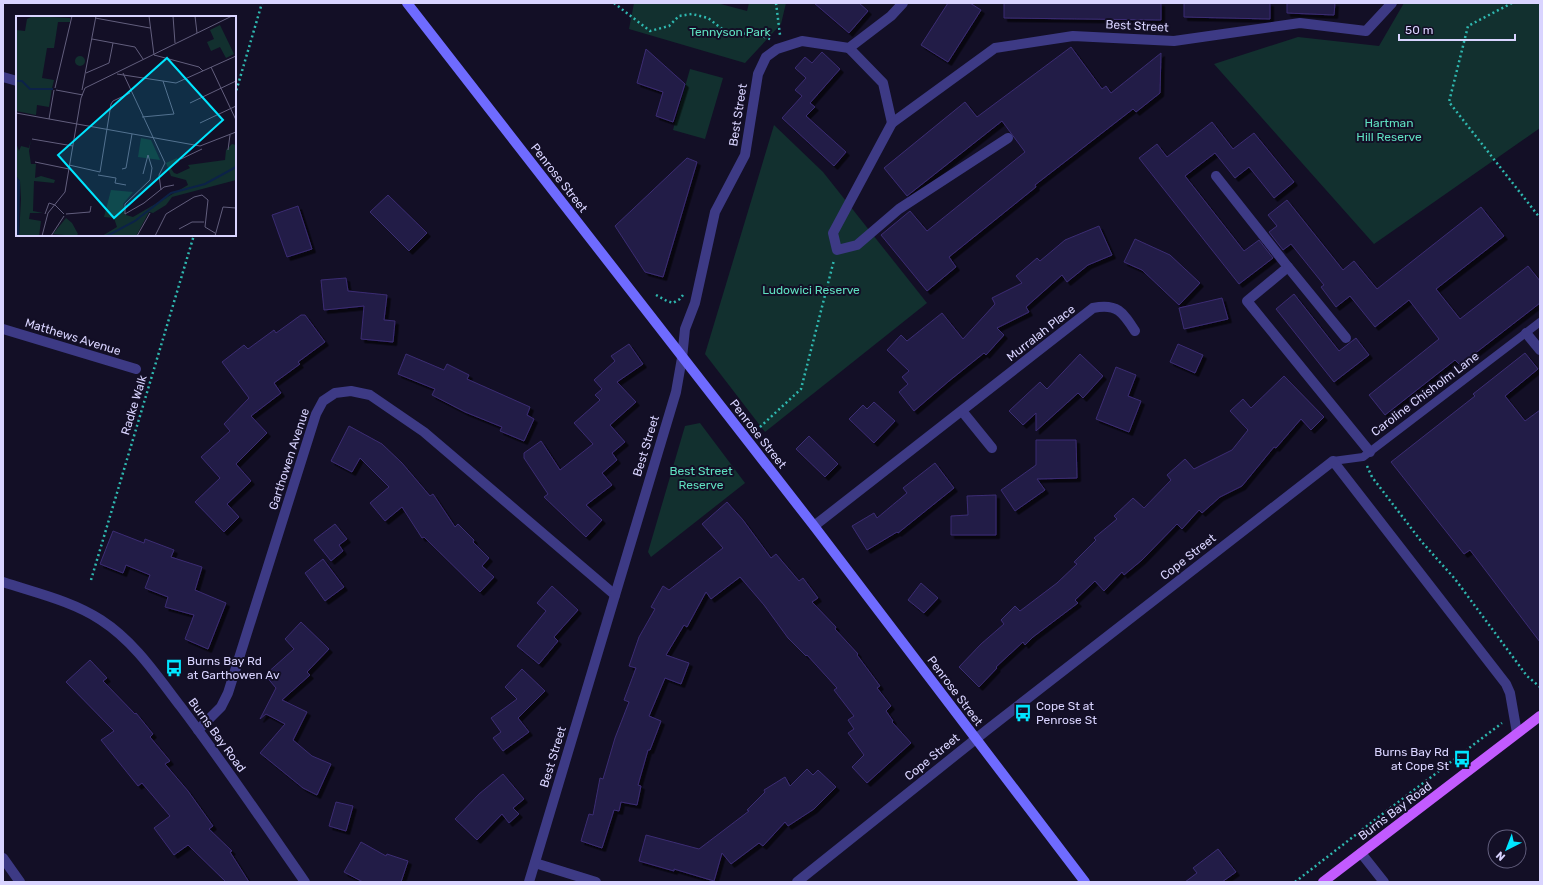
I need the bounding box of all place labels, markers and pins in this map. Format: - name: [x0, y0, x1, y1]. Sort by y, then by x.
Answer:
- place label: Burns Bay Rd at Garthowen Av: [187, 654, 280, 682]
- bus stop icon: Burns Bay Rd at Garthowen Av: [164, 658, 184, 678]
- place label: Cope St at Penrose St: [1036, 699, 1097, 727]
- bus stop icon: Cope St at Penrose St: [1013, 703, 1033, 723]
- place label: Burns Bay Rd at Cope St: [1374, 745, 1449, 773]
- bus stop icon: Burns Bay Rd at Cope St: [1452, 749, 1472, 769]

